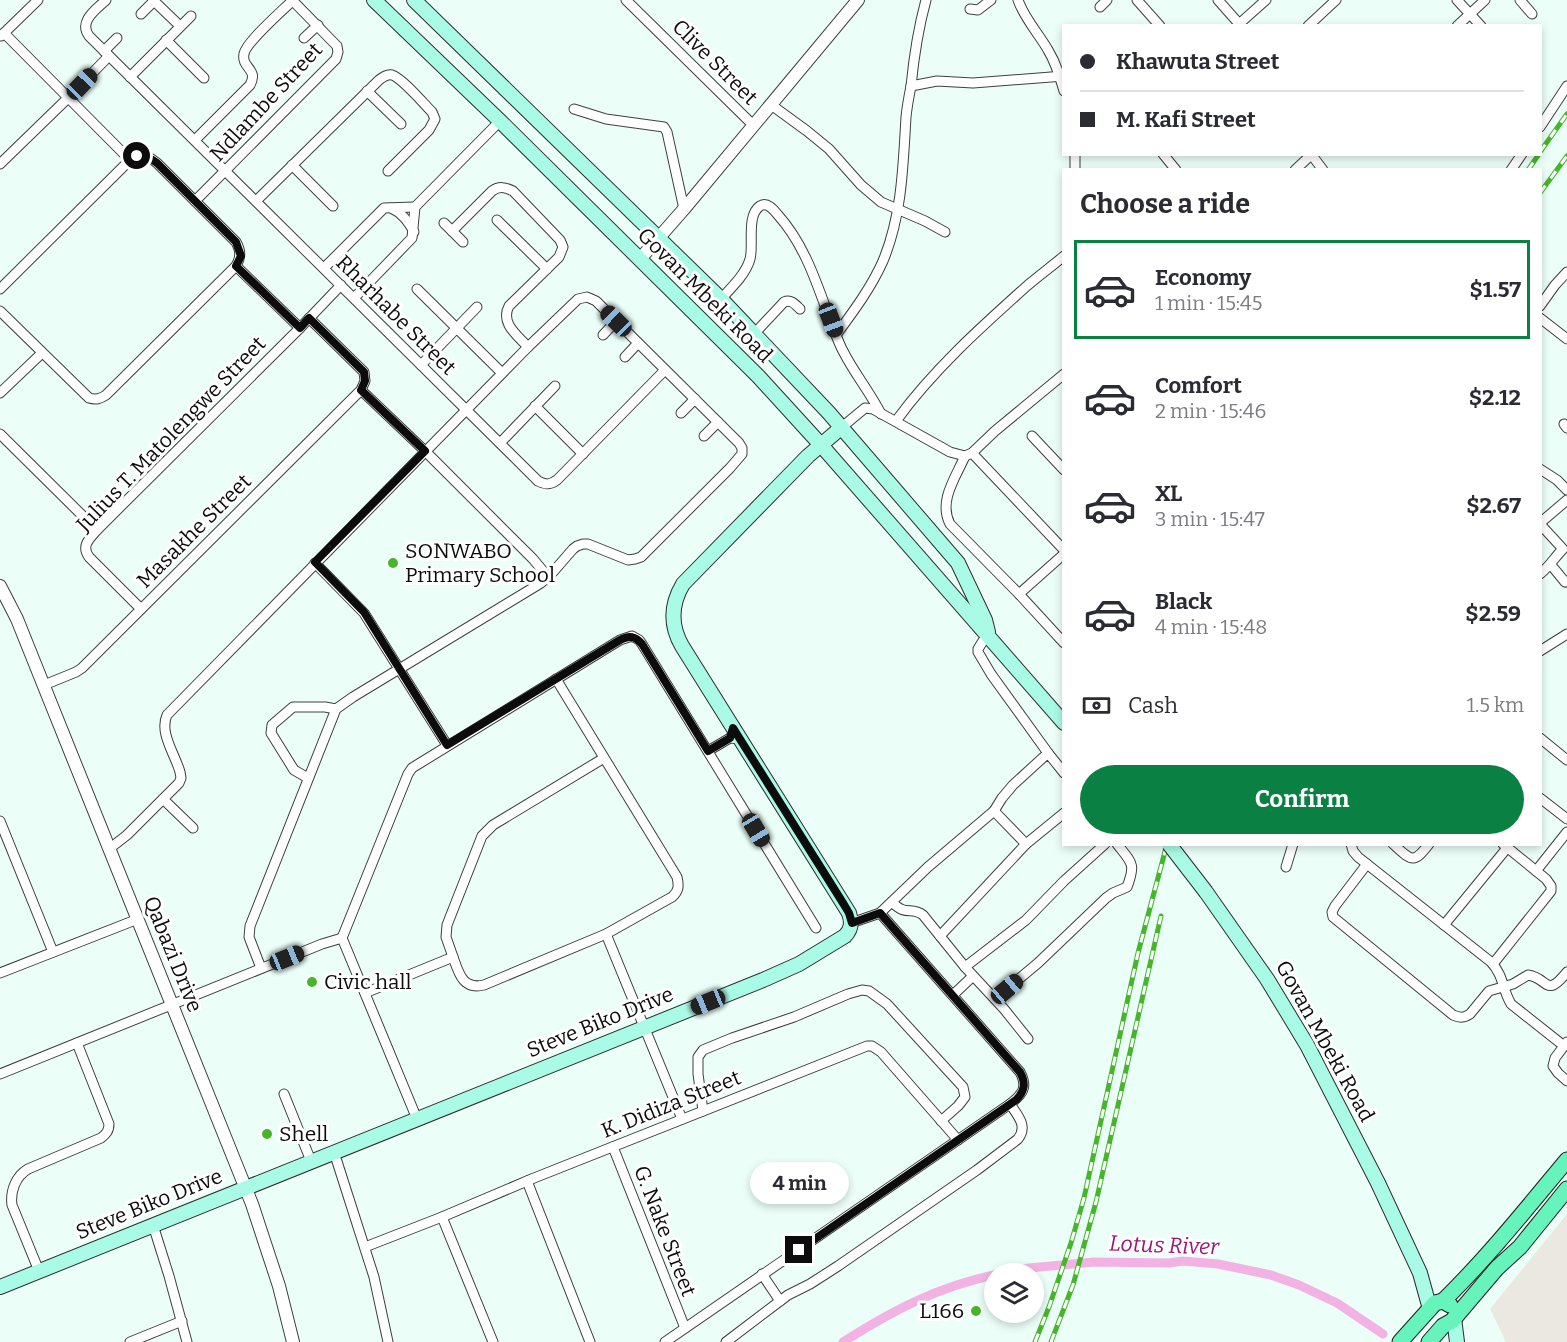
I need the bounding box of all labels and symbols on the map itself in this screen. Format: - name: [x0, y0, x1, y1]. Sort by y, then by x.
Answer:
- street label: Clive Street: [667, 14, 764, 111]
- street label: Ndlambe Street: [204, 37, 328, 167]
- car: [63, 65, 101, 103]
- route start: [123, 142, 150, 169]
- street label: Govan Mbeki Road: [632, 222, 778, 368]
- street label: Rharhabe Street: [331, 250, 462, 381]
- car: [816, 300, 846, 340]
- car: [597, 302, 635, 340]
- street label: Julius T. Matolengwe Street: [70, 331, 271, 538]
- street label: Masakhe Street: [131, 468, 257, 594]
- place label: SONWABO Primary School: [405, 538, 555, 588]
- marker: SONWABO Primary School: [386, 556, 400, 570]
- car: [739, 810, 773, 850]
- street label: Qabazi Drive: [138, 892, 208, 1016]
- car: [267, 943, 307, 973]
- street label: Govan Mbeki Road: [1270, 956, 1380, 1126]
- place label: Civic hall: [324, 969, 412, 995]
- car: [987, 971, 1027, 1007]
- marker: Civic hall: [305, 975, 319, 989]
- street label: Steve Biko Drive: [523, 981, 677, 1063]
- car: [688, 987, 728, 1017]
- street label: K. Didiza Street: [598, 1064, 745, 1144]
- place label: Shell: [279, 1121, 328, 1147]
- marker: Shell: [260, 1127, 274, 1141]
- street label: G. Nake Street: [628, 1162, 702, 1300]
- street label: Steve Biko Drive: [72, 1163, 226, 1245]
- callout: 4 min: [750, 1163, 848, 1205]
- water label: Lotus River: [1109, 1230, 1220, 1260]
- route end: [785, 1236, 812, 1263]
- place label: L166: [919, 1298, 964, 1324]
- marker: L166: [969, 1304, 983, 1318]

